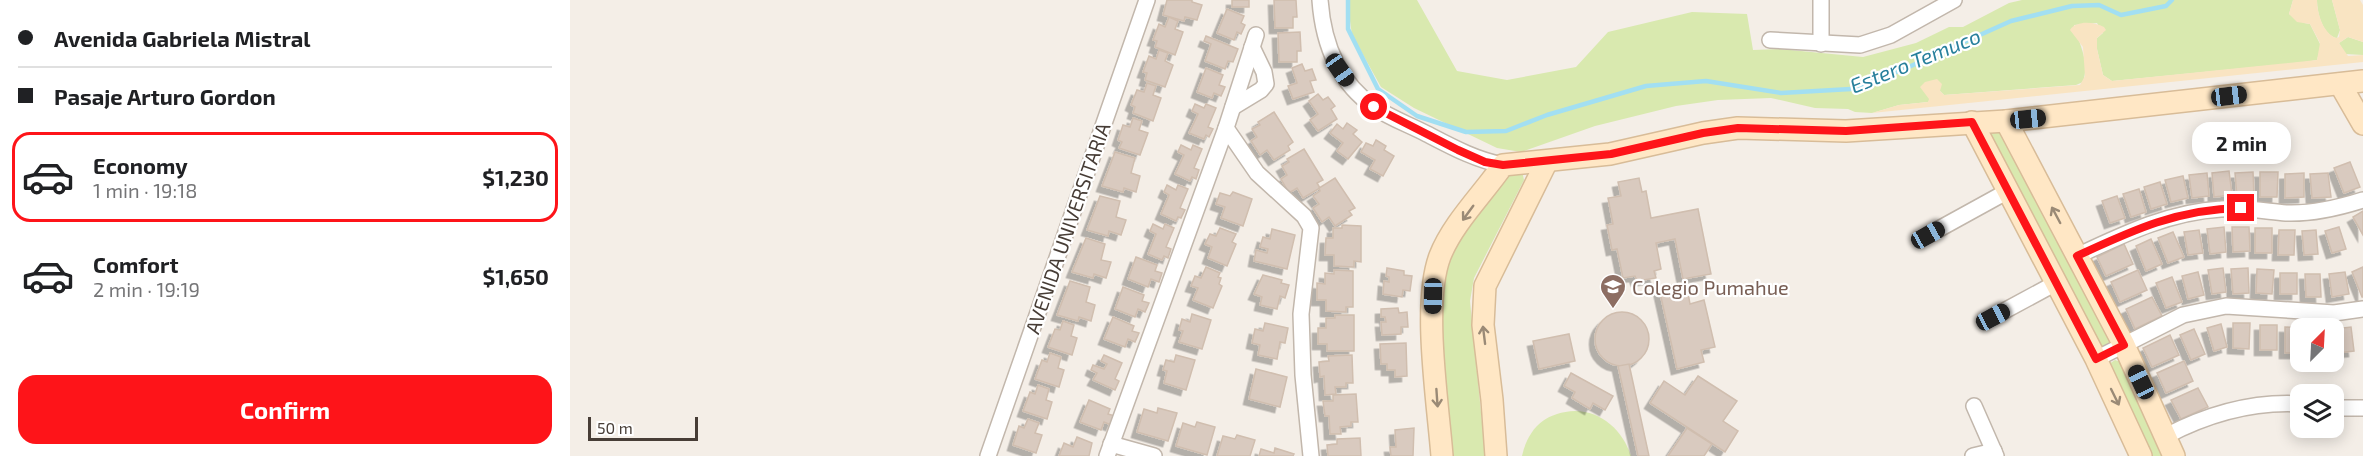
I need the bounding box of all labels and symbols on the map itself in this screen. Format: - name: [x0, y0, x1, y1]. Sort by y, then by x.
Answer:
- water label: Estero Temuco: [1846, 22, 1984, 98]
- car: [1322, 50, 1358, 90]
- car: [2210, 85, 2248, 107]
- route start: [1360, 93, 1387, 120]
- car: [2009, 108, 2047, 130]
- street label: AVENIDA UNIVERSITARIA: [1020, 119, 1115, 337]
- callout: 2 min: [2192, 121, 2290, 163]
- route end: [2227, 194, 2254, 221]
- one-way arrow: [1462, 204, 1475, 220]
- one-way arrow: [2049, 207, 2061, 225]
- car: [1908, 218, 1948, 252]
- school or university icon: Colegio Pumahue: [1598, 272, 1628, 310]
- place label: Colegio Pumahue: [1632, 275, 1789, 299]
- car: [1424, 278, 1442, 314]
- car: [1973, 301, 2013, 333]
- north arrow: [2290, 318, 2344, 372]
- one-way arrow: [1478, 326, 1489, 346]
- car: [2125, 362, 2157, 402]
- one-way arrow: [1432, 387, 1443, 407]
- one-way arrow: [2110, 388, 2122, 406]
- scale bar: [588, 414, 698, 442]

